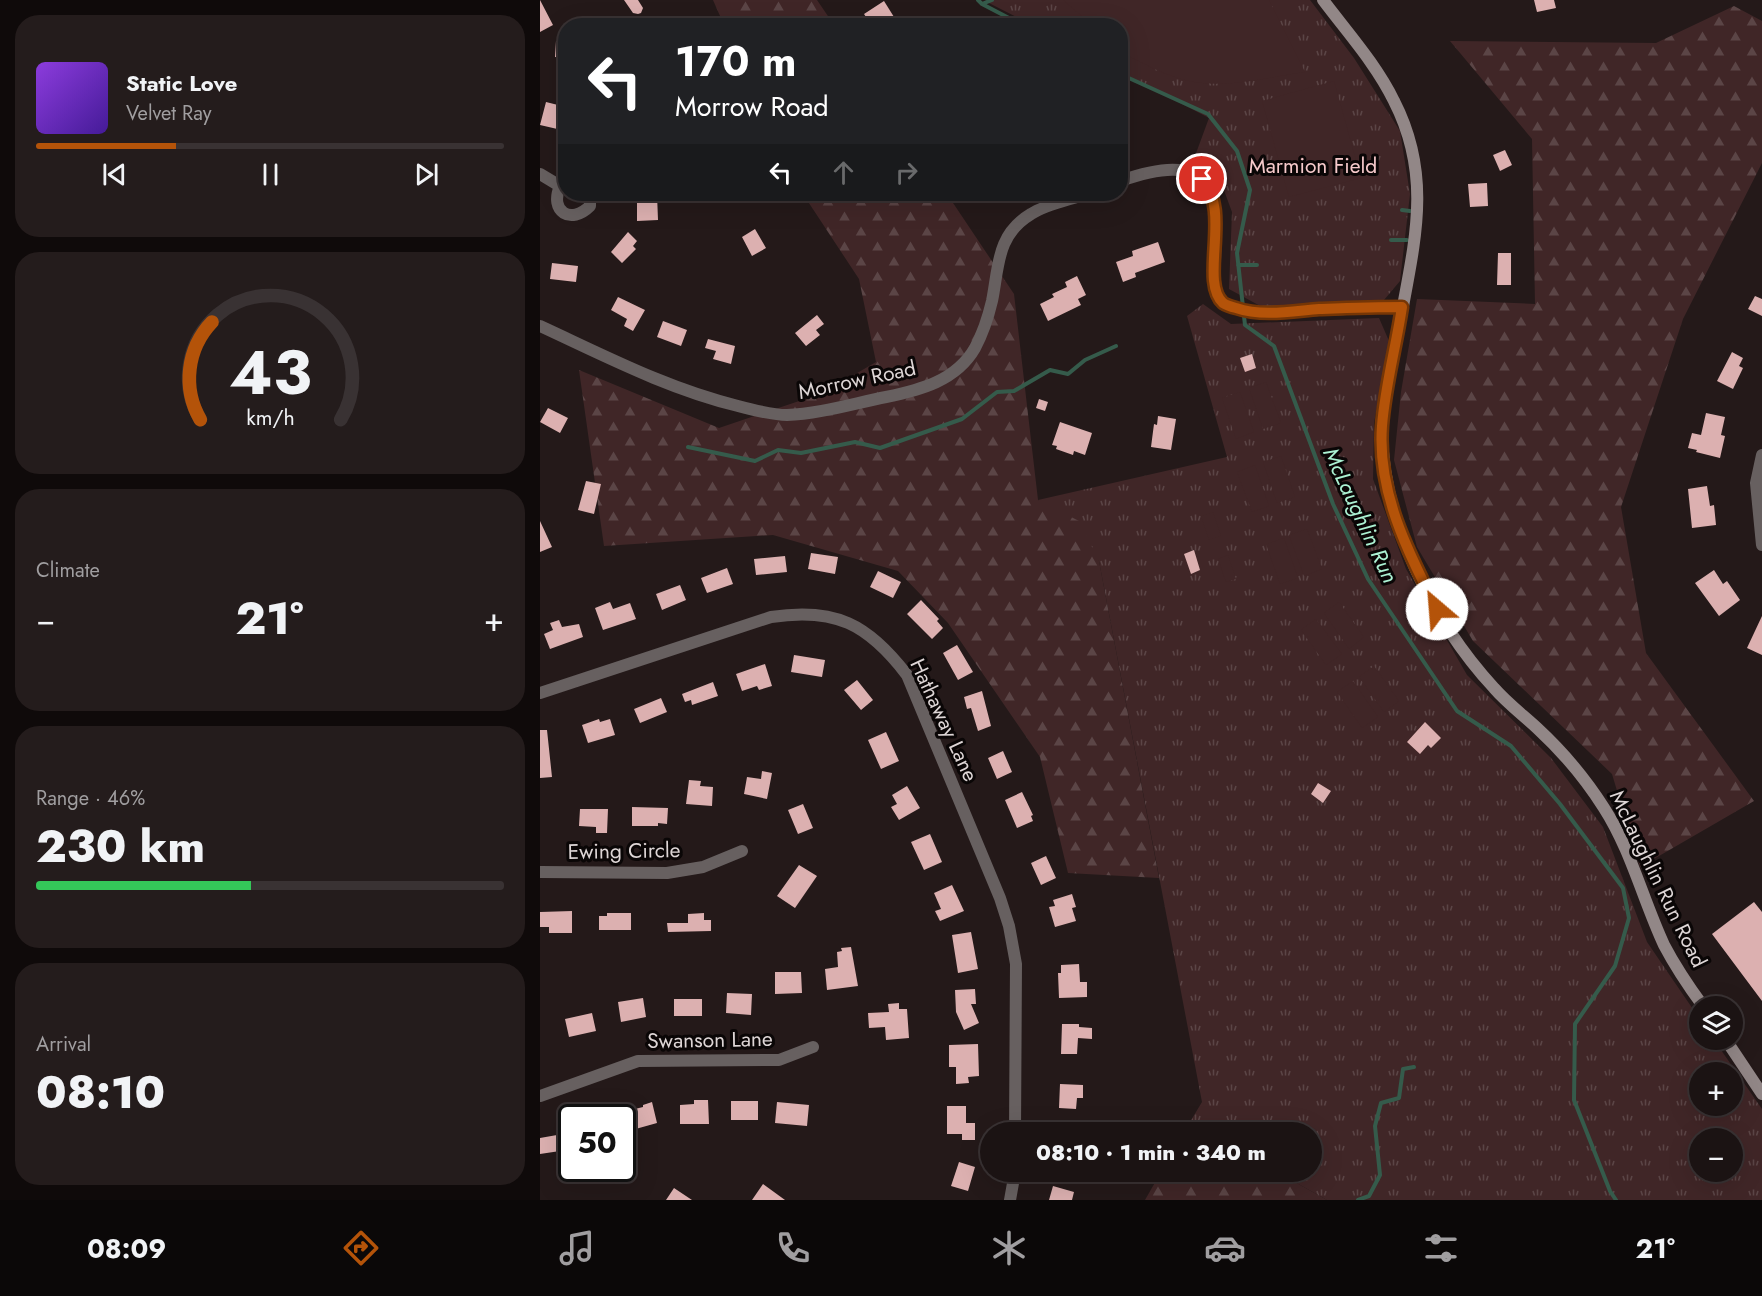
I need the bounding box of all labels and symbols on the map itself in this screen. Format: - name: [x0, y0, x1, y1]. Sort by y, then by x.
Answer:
- park label: Marmion Field: [1249, 151, 1377, 181]
- pin: [1176, 153, 1227, 204]
- street label: Morrow Road: [795, 353, 919, 407]
- water label: McLaughlin Run: [1316, 442, 1406, 588]
- position arrow: [1405, 577, 1469, 641]
- street label: Hathaway Lane: [902, 654, 986, 786]
- street label: McLaughlin Run Road: [1602, 785, 1714, 973]
- street label: Ewing Circle: [567, 835, 681, 867]
- street label: Swanson Lane: [647, 1024, 773, 1056]
- speed limit sign: 50: [558, 1104, 636, 1182]

